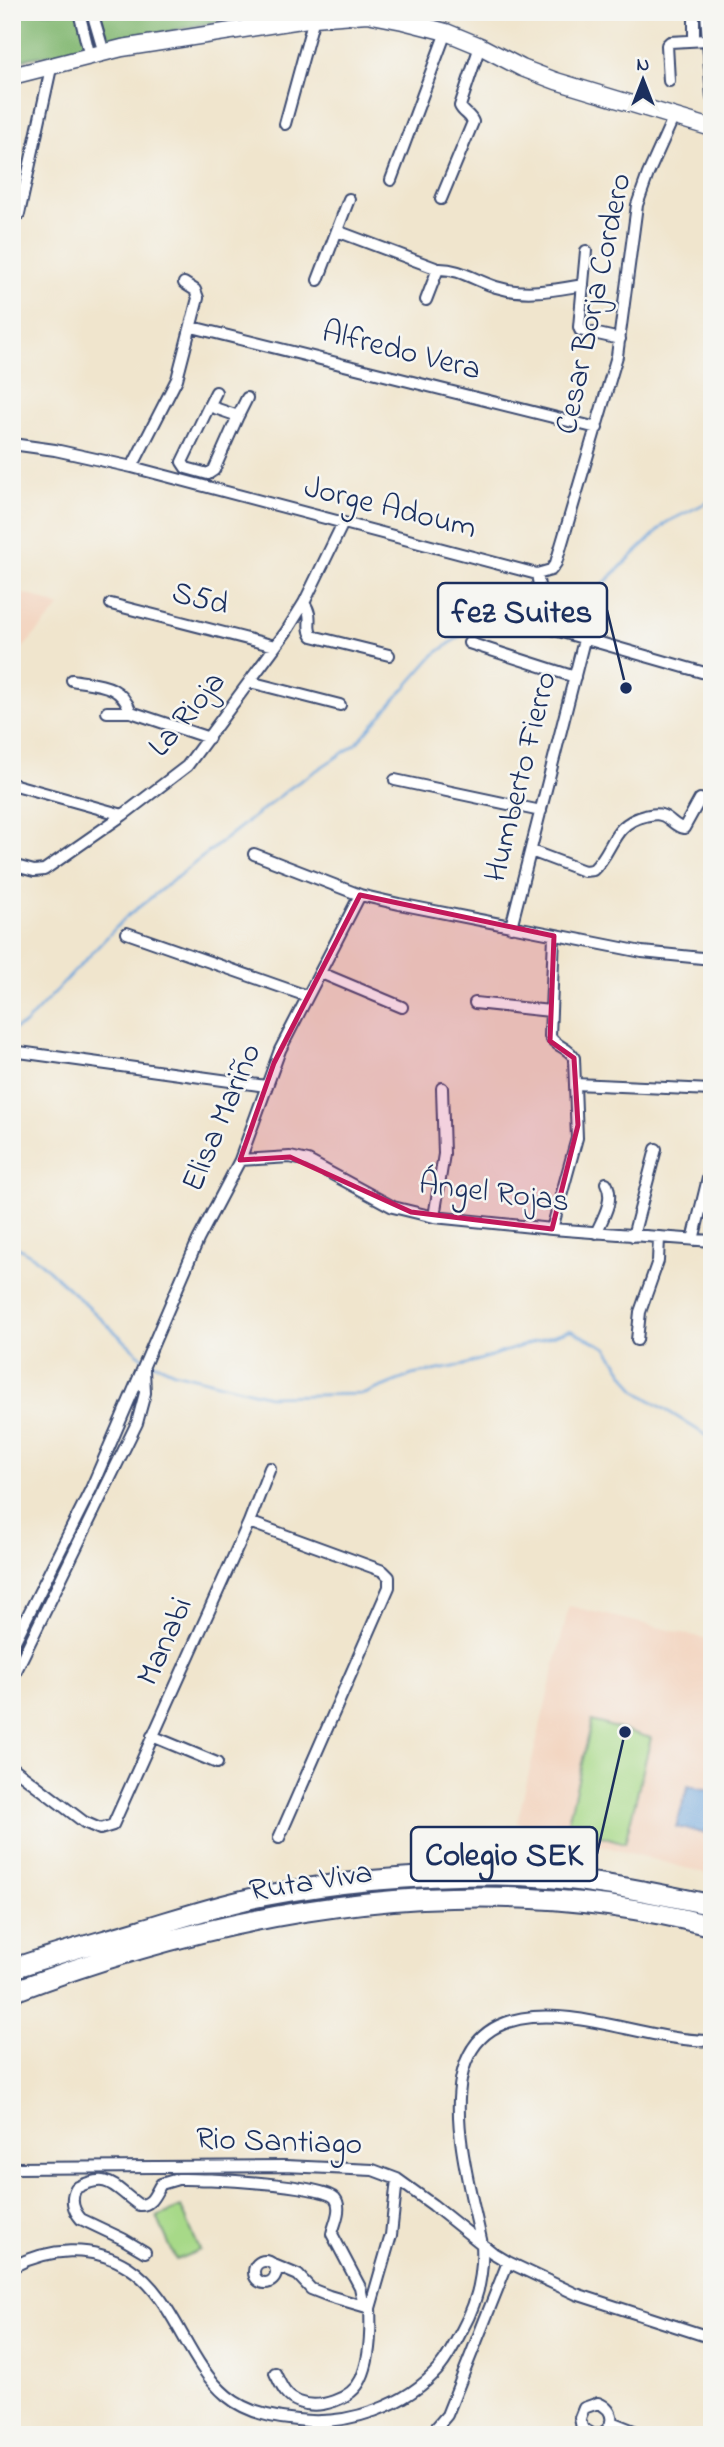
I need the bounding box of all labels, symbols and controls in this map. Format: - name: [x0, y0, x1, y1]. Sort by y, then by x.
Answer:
- north arrow: [608, 46, 678, 116]
- text: N: [637, 52, 650, 79]
- street label: Cesar Borja Cordero: [544, 169, 646, 439]
- street label: Alfredo Vera: [317, 310, 485, 394]
- street label: Jorge Adoum: [299, 465, 481, 553]
- street label: S5d: [167, 570, 233, 630]
- callout: fez Suites: [438, 583, 607, 637]
- text: fez Suites: [451, 590, 592, 638]
- street label: La Rioja: [138, 661, 238, 769]
- street label: Humberto Fierro: [473, 667, 571, 887]
- street label: Elisa Mariño: [171, 1037, 275, 1199]
- street label: Ángel Rojas: [416, 1161, 572, 1227]
- street label: Manabi: [126, 1590, 206, 1694]
- callout: Colegio SEK: [411, 1827, 597, 1881]
- text: Colegio SEK: [425, 1833, 584, 1882]
- street label: Ruta Viva: [246, 1850, 376, 1916]
- street label: Rio Santiago: [195, 2117, 363, 2169]

